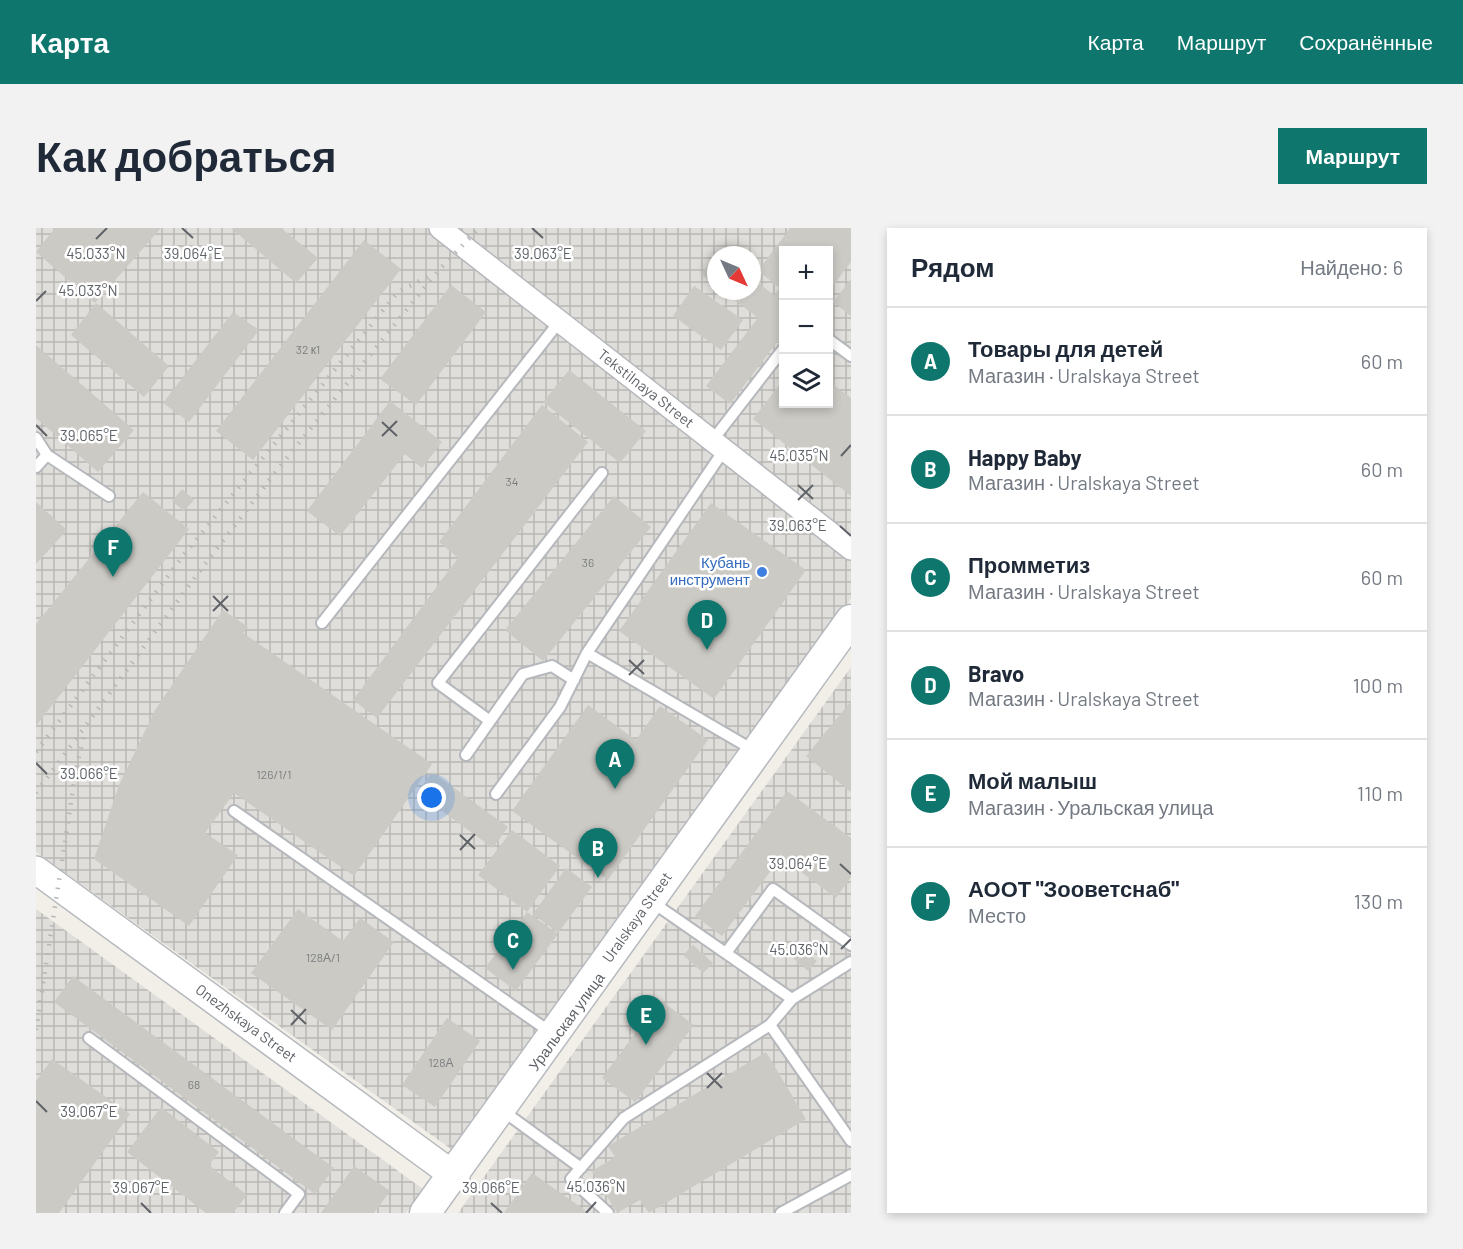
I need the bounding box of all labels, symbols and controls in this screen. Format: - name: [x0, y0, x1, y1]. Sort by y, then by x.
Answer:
- text: Карта: [30, 25, 109, 59]
- text: Карта: [1088, 29, 1144, 54]
- text: Маршрут: [1177, 29, 1266, 54]
- text: Сохранённые: [1299, 29, 1433, 54]
- button: Маршрут: [1278, 128, 1427, 184]
- text: Как добраться: [36, 130, 336, 180]
- text: 45.033°N: [66, 244, 126, 262]
- text: 39.064°E: [164, 244, 222, 262]
- text: 39.063°E: [514, 244, 572, 262]
- north arrow: [707, 246, 761, 300]
- map controls: [779, 246, 833, 408]
- button: +: [779, 246, 833, 300]
- text: Рядом: [911, 251, 994, 282]
- text: Найдено: 6: [1300, 255, 1403, 279]
- text: 45.033°N: [58, 281, 118, 299]
- button: −: [779, 300, 833, 354]
- text: Товары для детей: [968, 335, 1163, 361]
- house number: 32 к1: [296, 342, 320, 356]
- street label: Tekstilnaya Street: [595, 345, 698, 431]
- text: A: [924, 349, 937, 373]
- text: 60 m: [1361, 349, 1403, 373]
- button: layers: [779, 354, 833, 408]
- text: Магазин · Uralskaya Street: [968, 363, 1200, 387]
- text: 39.065°E: [60, 426, 118, 444]
- text: Happy Baby: [968, 444, 1082, 470]
- text: 45.035°N: [769, 446, 829, 464]
- text: B: [924, 457, 937, 481]
- text: 60 m: [1361, 457, 1403, 481]
- text: Магазин · Uralskaya Street: [968, 470, 1200, 494]
- house number: 34: [506, 474, 518, 488]
- text: 39.063°E: [769, 516, 827, 534]
- pin: F: [94, 528, 133, 577]
- text: Промметиз: [968, 551, 1090, 577]
- place label: Кубань инструмент: [670, 553, 750, 588]
- house number: 36: [582, 555, 594, 569]
- marker: Кубань инструмент: [755, 565, 769, 579]
- text: C: [924, 565, 937, 589]
- text: 60 m: [1361, 565, 1403, 589]
- text: Магазин · Uralskaya Street: [968, 579, 1200, 603]
- pin: D: [688, 600, 726, 650]
- text: Bravo: [968, 660, 1024, 686]
- text: D: [924, 673, 937, 697]
- text: 100 m: [1353, 673, 1403, 697]
- text: Магазин · Uralskaya Street: [968, 686, 1200, 710]
- pin: A: [596, 740, 634, 789]
- text: 39.066°E: [60, 764, 118, 782]
- house number: 126/1/1: [257, 767, 291, 781]
- text: Мой малыш: [968, 767, 1097, 793]
- text: E: [925, 781, 936, 805]
- text: 110 m: [1357, 781, 1403, 805]
- your location: [417, 783, 446, 812]
- text: Магазин · Уральская улица: [968, 795, 1214, 819]
- pin: B: [578, 828, 618, 878]
- text: 39.064°E: [769, 854, 827, 872]
- street label: Uralskaya Street: [598, 868, 675, 965]
- text: АООТ "Зооветснаб": [968, 875, 1179, 901]
- text: F: [925, 889, 936, 913]
- text: 130 m: [1354, 889, 1403, 913]
- text: Место: [968, 903, 1026, 927]
- pin: C: [494, 920, 532, 970]
- text: 45.036°N: [769, 940, 829, 958]
- house number: 128А/1: [306, 950, 340, 964]
- street label: Уральская улица: [524, 968, 608, 1074]
- street label: Onezhskaya Street: [192, 980, 301, 1066]
- pin: E: [626, 996, 666, 1045]
- house number: 128А: [429, 1055, 453, 1069]
- house number: 68: [188, 1077, 200, 1091]
- text: 39.067°E: [60, 1102, 118, 1120]
- text: 45.036°N: [566, 1177, 626, 1195]
- text: 39.067°E: [112, 1178, 170, 1196]
- text: 39.066°E: [462, 1178, 520, 1196]

